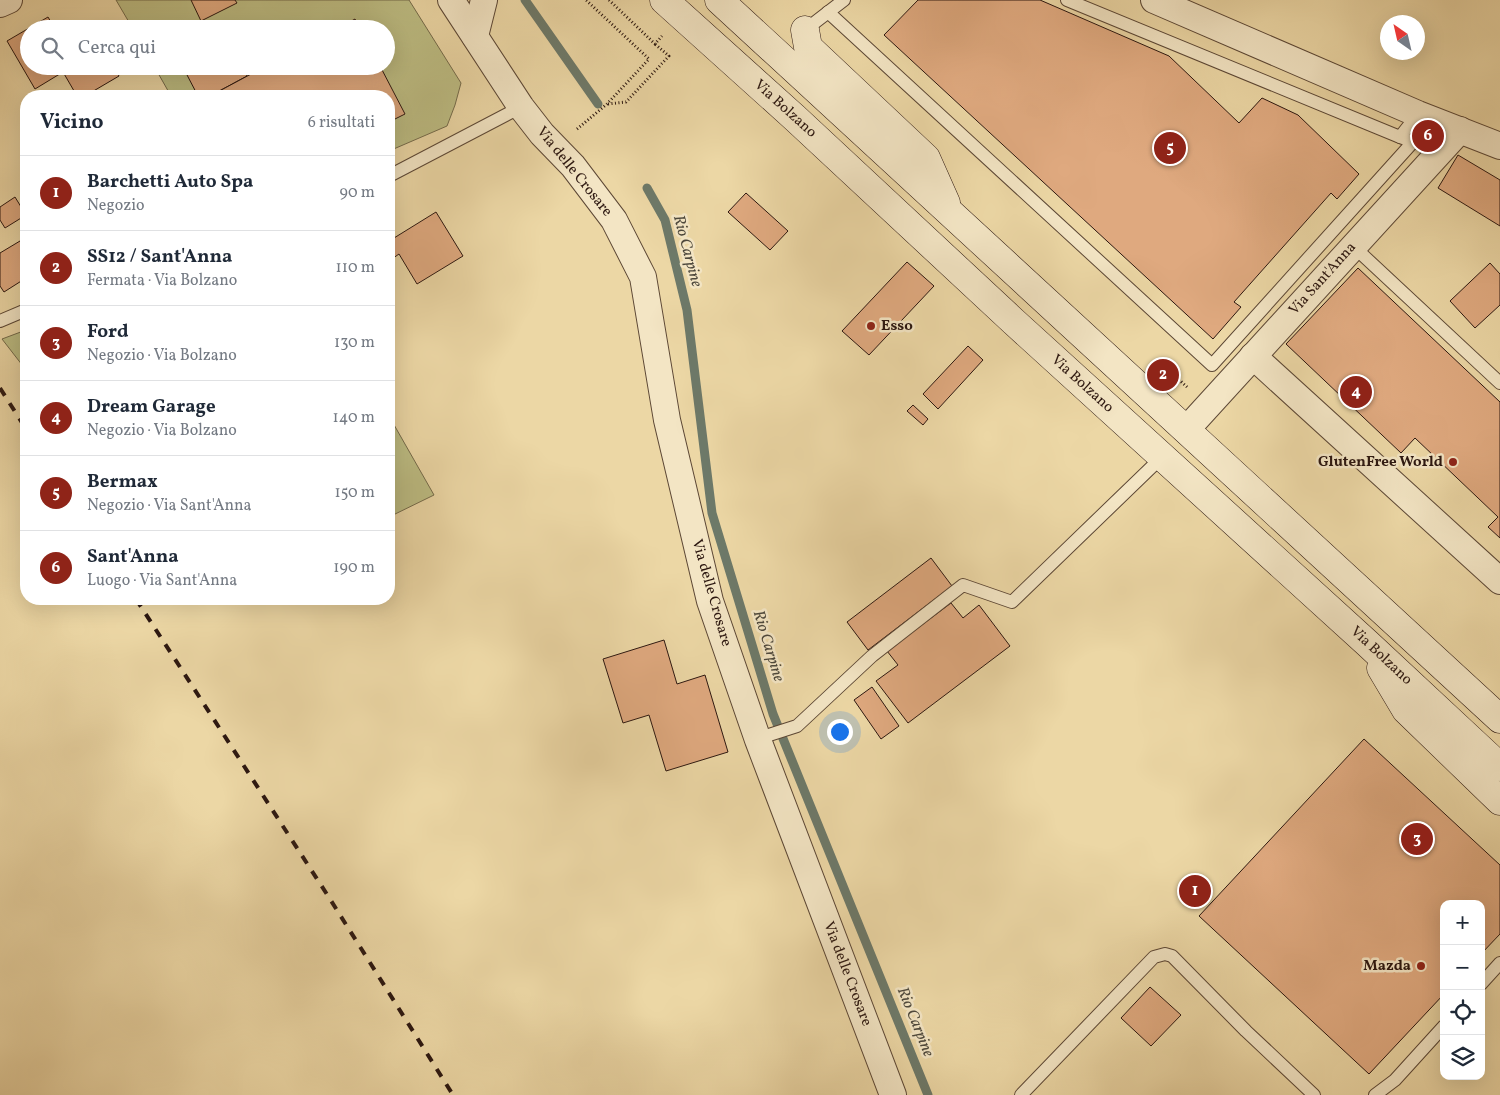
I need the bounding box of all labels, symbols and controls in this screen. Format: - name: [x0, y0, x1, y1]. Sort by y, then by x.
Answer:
- north arrow: [1380, 15, 1425, 60]
- search box: [20, 20, 395, 75]
- icon: search: [38, 34, 66, 62]
- text: Cerca qui: [78, 35, 156, 61]
- street label: Via Bolzano: [749, 75, 821, 143]
- text: Vicino: [40, 108, 104, 137]
- text: 6 risultati: [308, 112, 375, 134]
- pin: 6: [1412, 117, 1444, 155]
- street label: Via delle Crosare: [531, 122, 617, 222]
- pin: 5: [1154, 129, 1186, 167]
- text: Barchetti Auto Spa: [87, 169, 253, 195]
- text: 1: [53, 182, 59, 204]
- text: 90 m: [339, 182, 375, 204]
- text: Negozio: [87, 195, 145, 217]
- water label: Rio Carpine: [667, 213, 707, 289]
- street label: Via Sant'Anna: [1284, 238, 1362, 320]
- text: SS12 / Sant'Anna: [87, 244, 232, 270]
- text: 2: [52, 257, 60, 279]
- text: 110 m: [336, 257, 375, 279]
- text: Fermata · Via Bolzano: [87, 270, 237, 292]
- place label: Esso: [881, 316, 913, 337]
- text: Ford: [87, 319, 129, 345]
- marker: Esso: [865, 320, 877, 332]
- text: 3: [52, 332, 60, 354]
- text: 130 m: [334, 332, 375, 354]
- text: Negozio · Via Bolzano: [87, 345, 237, 367]
- street label: Via Bolzano: [1046, 350, 1118, 418]
- pin: 2: [1147, 356, 1179, 394]
- pin: 4: [1340, 373, 1372, 411]
- text: Dream Garage: [87, 394, 216, 420]
- text: 4: [51, 407, 61, 429]
- text: 140 m: [333, 407, 375, 429]
- text: Negozio · Via Bolzano: [87, 420, 237, 442]
- place label: GlutenFree World: [1318, 452, 1443, 473]
- marker: GlutenFree World: [1447, 456, 1459, 468]
- text: Bermax: [87, 469, 158, 495]
- text: 5: [52, 482, 60, 504]
- text: 150 m: [334, 482, 375, 504]
- text: Negozio · Via Sant'Anna: [87, 495, 252, 517]
- street label: Via delle Crosare: [686, 537, 736, 649]
- text: Sant'Anna: [87, 544, 179, 570]
- text: 6: [52, 557, 60, 579]
- text: 190 m: [333, 557, 375, 579]
- text: Luogo · Via Sant'Anna: [87, 570, 237, 592]
- water label: Rio Carpine: [747, 608, 789, 684]
- street label: Via Bolzano: [1345, 622, 1417, 690]
- your location: [827, 719, 853, 745]
- pin: 3: [1401, 820, 1433, 858]
- pin: 1: [1179, 872, 1211, 910]
- map controls: [1440, 900, 1485, 1080]
- button: +: [1440, 900, 1485, 945]
- street label: Via delle Crosare: [817, 919, 877, 1029]
- button: −: [1440, 945, 1485, 990]
- place label: Mazda: [1363, 956, 1411, 977]
- marker: Mazda: [1415, 960, 1427, 972]
- water label: Rio Carpine: [891, 984, 939, 1060]
- button: locate: [1440, 990, 1485, 1035]
- button: layers: [1440, 1035, 1485, 1080]

